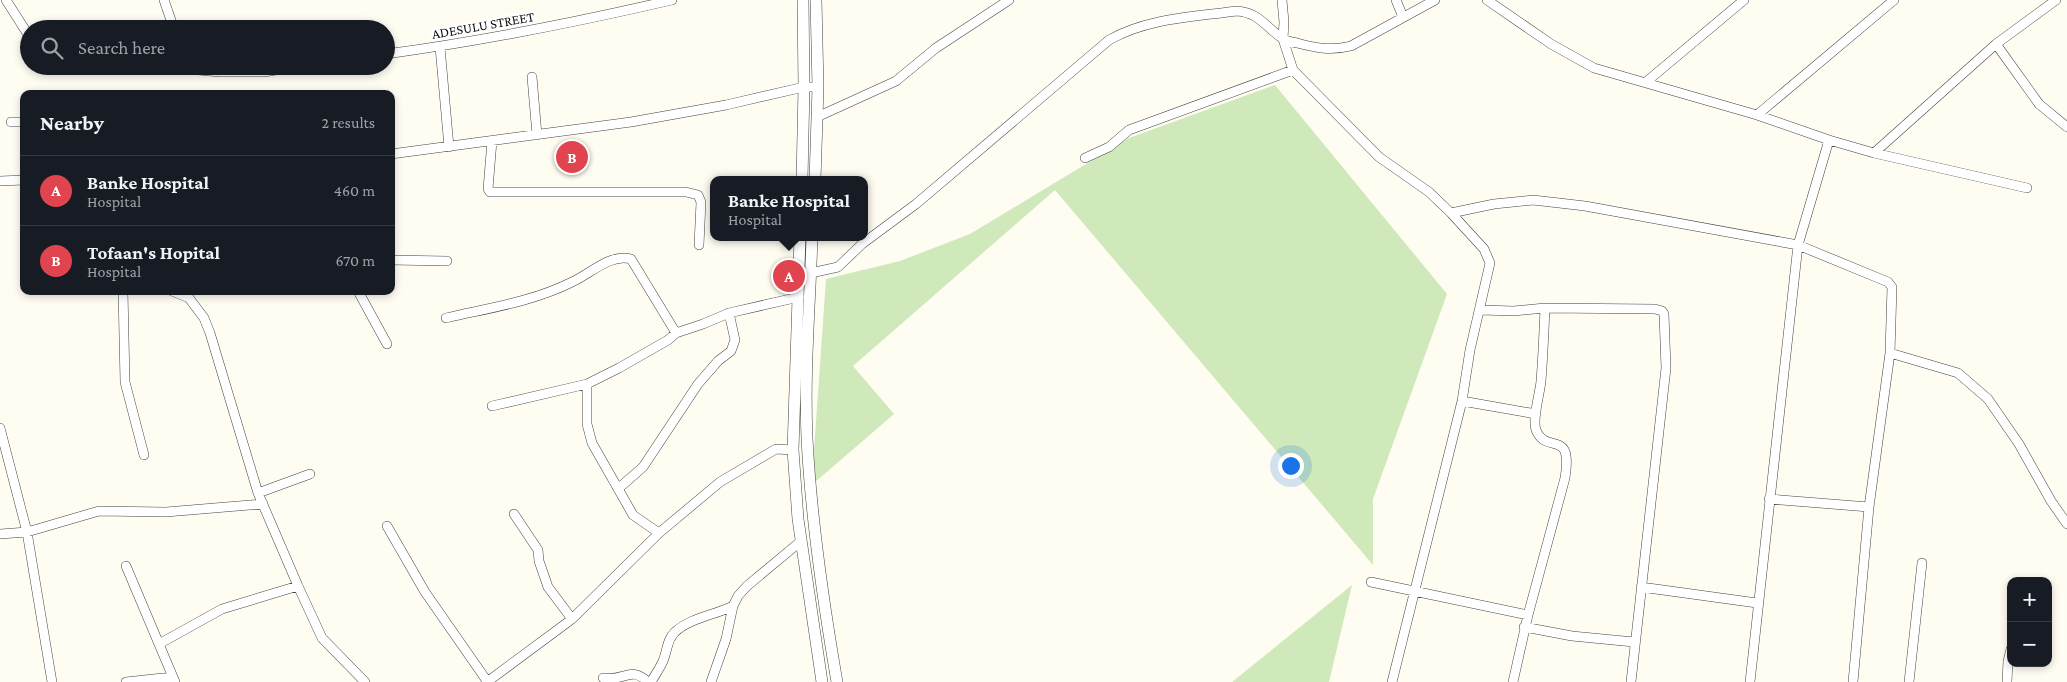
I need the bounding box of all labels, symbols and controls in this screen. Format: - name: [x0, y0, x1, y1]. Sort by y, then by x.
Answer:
- street label: ADESULU STREET: [430, 8, 536, 42]
- search box: [20, 20, 395, 75]
- icon: search: [38, 34, 66, 62]
- text: Search here: [78, 37, 165, 58]
- text: Nearby: [40, 111, 104, 135]
- text: 2 results: [322, 114, 375, 131]
- pin: B: [556, 138, 588, 176]
- text: Banke Hospital: [87, 172, 209, 193]
- popup: [710, 176, 868, 241]
- text: A: [51, 182, 61, 199]
- text: 460 m: [334, 182, 375, 199]
- text: Banke Hospital: [728, 190, 850, 211]
- text: Hospital: [87, 193, 141, 210]
- text: Hospital: [728, 211, 782, 228]
- text: Tofaan's Hopital: [87, 242, 220, 263]
- text: B: [51, 252, 61, 269]
- text: 670 m: [335, 252, 375, 269]
- pin: A: [773, 257, 805, 295]
- text: Hospital: [87, 263, 141, 280]
- your location: [1278, 453, 1304, 479]
- map controls: [2007, 577, 2052, 667]
- button: +: [2007, 577, 2052, 622]
- button: −: [2007, 622, 2052, 667]

